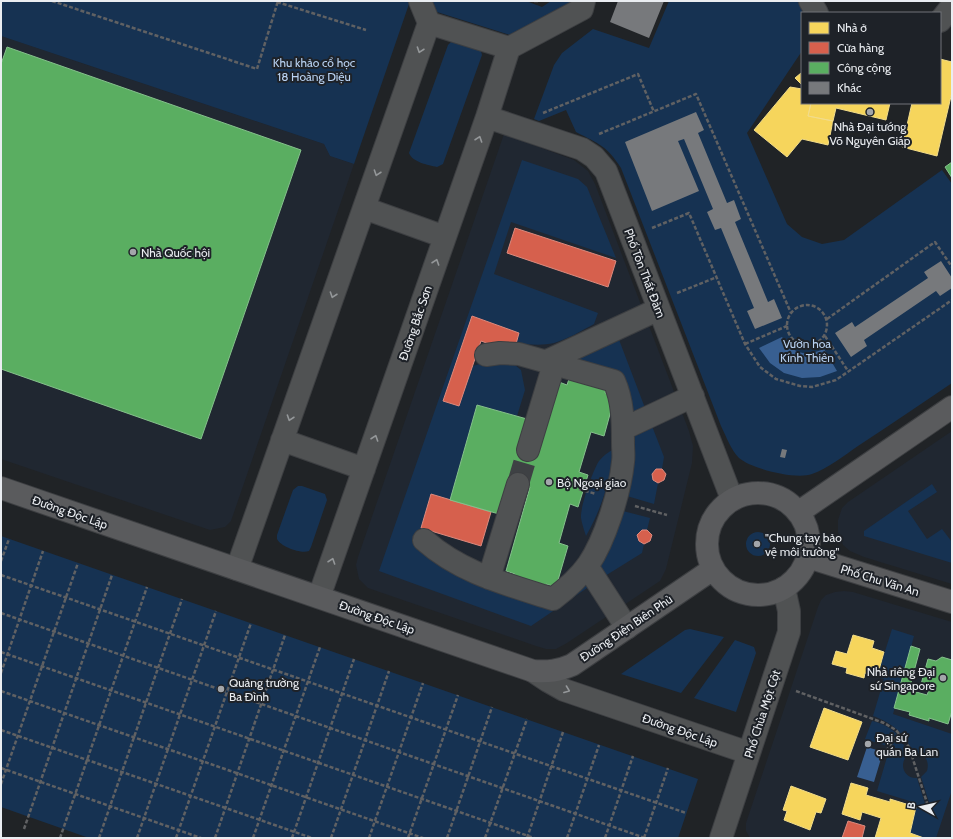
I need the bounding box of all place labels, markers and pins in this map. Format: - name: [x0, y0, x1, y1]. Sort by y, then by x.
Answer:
- marker: Nhà Đại tướng Võ Nguyên Giáp: [865, 107, 875, 117]
- place label: Nhà Đại tướng Võ Nguyên Giáp: [830, 119, 911, 148]
- place label: Nhà Quốc hội: [141, 245, 210, 260]
- marker: Nhà Quốc hội: [128, 247, 138, 257]
- place label: Bộ Ngoại giao: [557, 475, 627, 490]
- marker: Bộ Ngoại giao: [544, 477, 554, 487]
- place label: "Chung tay bảo vệ môi trường": [765, 530, 842, 559]
- marker: "Chung tay bảo vệ môi trường": [752, 539, 762, 549]
- place label: Nhà riêng Đại sứ Singapore: [867, 664, 935, 693]
- marker: Nhà riêng Đại sứ Singapore: [938, 673, 948, 683]
- place label: Quảng trường Ba Đình: [229, 675, 300, 704]
- marker: Quảng trường Ba Đình: [216, 684, 226, 694]
- place label: Đại sứ quán Ba Lan: [876, 730, 939, 759]
- marker: Đại sứ quán Ba Lan: [863, 739, 873, 749]

